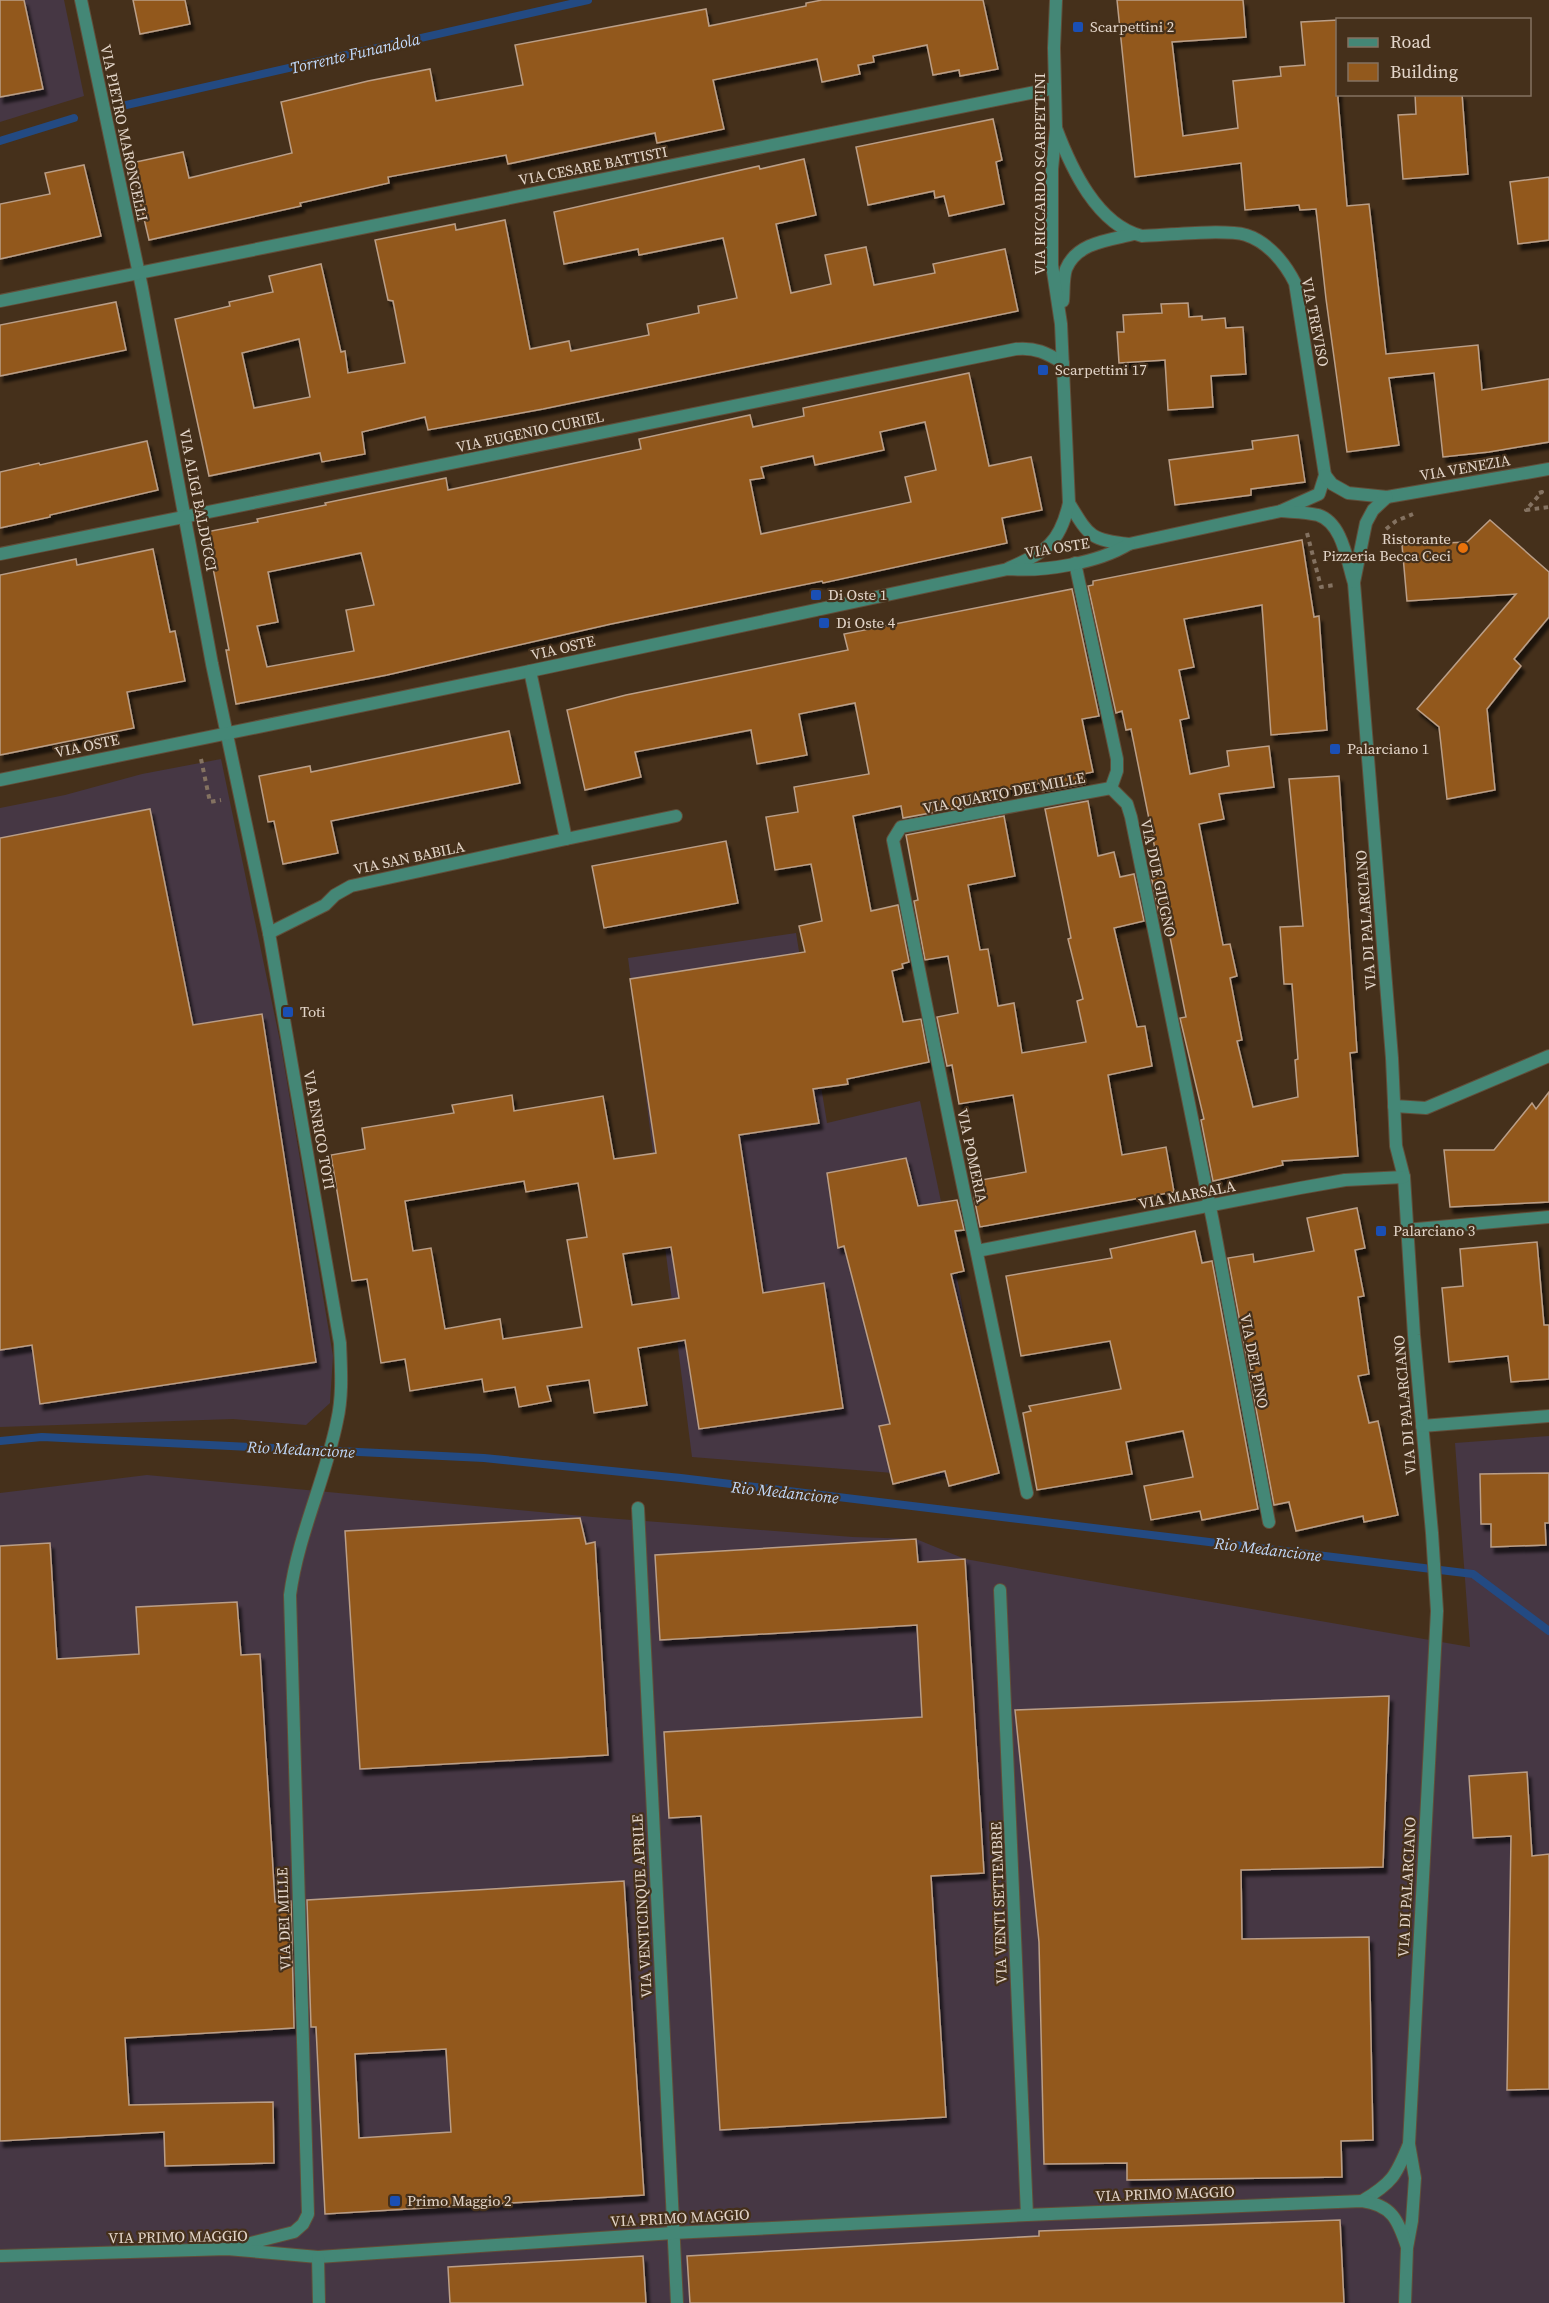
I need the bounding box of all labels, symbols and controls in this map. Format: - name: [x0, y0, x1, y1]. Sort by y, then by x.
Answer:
- place label: Scarpettini 2: [1090, 16, 1174, 37]
- legend: [1336, 18, 1531, 96]
- marker: Scarpettini 2: [1071, 20, 1085, 34]
- water label: Torrente Funandola: [288, 27, 423, 79]
- text: Road: [1390, 29, 1431, 54]
- street label: VIA PIETRO MARONCELLI: [95, 43, 154, 223]
- text: Building: [1390, 59, 1458, 84]
- street label: VIA RICCARDO SCARPETTINI: [1029, 73, 1050, 275]
- street label: VIA CESARE BATTISTI: [517, 141, 669, 190]
- street label: VIA TREVISO: [1297, 276, 1334, 368]
- place label: Scarpettini 17: [1055, 359, 1147, 380]
- marker: Scarpettini 17: [1036, 363, 1050, 377]
- street label: VIA EUGENIO CURIEL: [454, 406, 606, 457]
- street label: VIA ALIGI BALDUCCI: [174, 427, 223, 573]
- street label: VIA VENEZIA: [1418, 449, 1512, 486]
- place label: Ristorante Pizzeria Becca Ceci: [1323, 528, 1451, 566]
- street label: VIA OSTE: [1023, 532, 1091, 563]
- marker: Ristorante Pizzeria Becca Ceci: [1456, 541, 1470, 555]
- place label: Di Oste 1: [828, 584, 887, 605]
- marker: Di Oste 1: [809, 588, 823, 602]
- place label: Di Oste 4: [836, 612, 896, 633]
- marker: Di Oste 4: [817, 616, 831, 630]
- street label: VIA OSTE: [529, 630, 597, 665]
- street label: VIA OSTE: [53, 728, 121, 763]
- place label: Palarciano 1: [1347, 738, 1429, 759]
- marker: Palarciano 1: [1328, 742, 1342, 756]
- street label: VIA QUARTO DEI MILLE: [921, 766, 1087, 819]
- street label: VIA DUE GIUGNO: [1136, 817, 1181, 939]
- street label: VIA SAN BABILA: [351, 835, 466, 880]
- street label: VIA DI PALARCIANO: [1350, 849, 1381, 991]
- place label: Toti: [300, 1001, 325, 1022]
- marker: Toti: [281, 1005, 295, 1019]
- street label: VIA ENRICO TOTI: [299, 1068, 340, 1191]
- street label: VIA POMERIA: [952, 1107, 993, 1205]
- street label: VIA MARSALA: [1137, 1175, 1237, 1214]
- place label: Palarciano 3: [1393, 1220, 1475, 1241]
- marker: Palarciano 3: [1374, 1224, 1388, 1238]
- street label: VIA DEL PINO: [1235, 1312, 1274, 1410]
- street label: VIA DI PALARCIANO: [1388, 1334, 1421, 1476]
- water label: Rio Medancione: [246, 1435, 356, 1463]
- water label: Rio Medancione: [729, 1475, 840, 1509]
- water label: Rio Medancione: [1212, 1531, 1323, 1567]
- street label: VIA VENTICINQUE APRILE: [626, 1814, 657, 1998]
- street label: VIA DI PALARCIANO: [1392, 1816, 1421, 1958]
- street label: VIA VENTI SETTEMBRE: [985, 1822, 1012, 1984]
- street label: VIA DEI MILLE: [271, 1867, 296, 1971]
- street label: VIA PRIMO MAGGIO: [1095, 2181, 1235, 2206]
- place label: Primo Maggio 2: [407, 2190, 512, 2211]
- marker: Primo Maggio 2: [388, 2194, 402, 2208]
- street label: VIA PRIMO MAGGIO: [610, 2203, 750, 2232]
- street label: VIA PRIMO MAGGIO: [108, 2225, 248, 2248]

